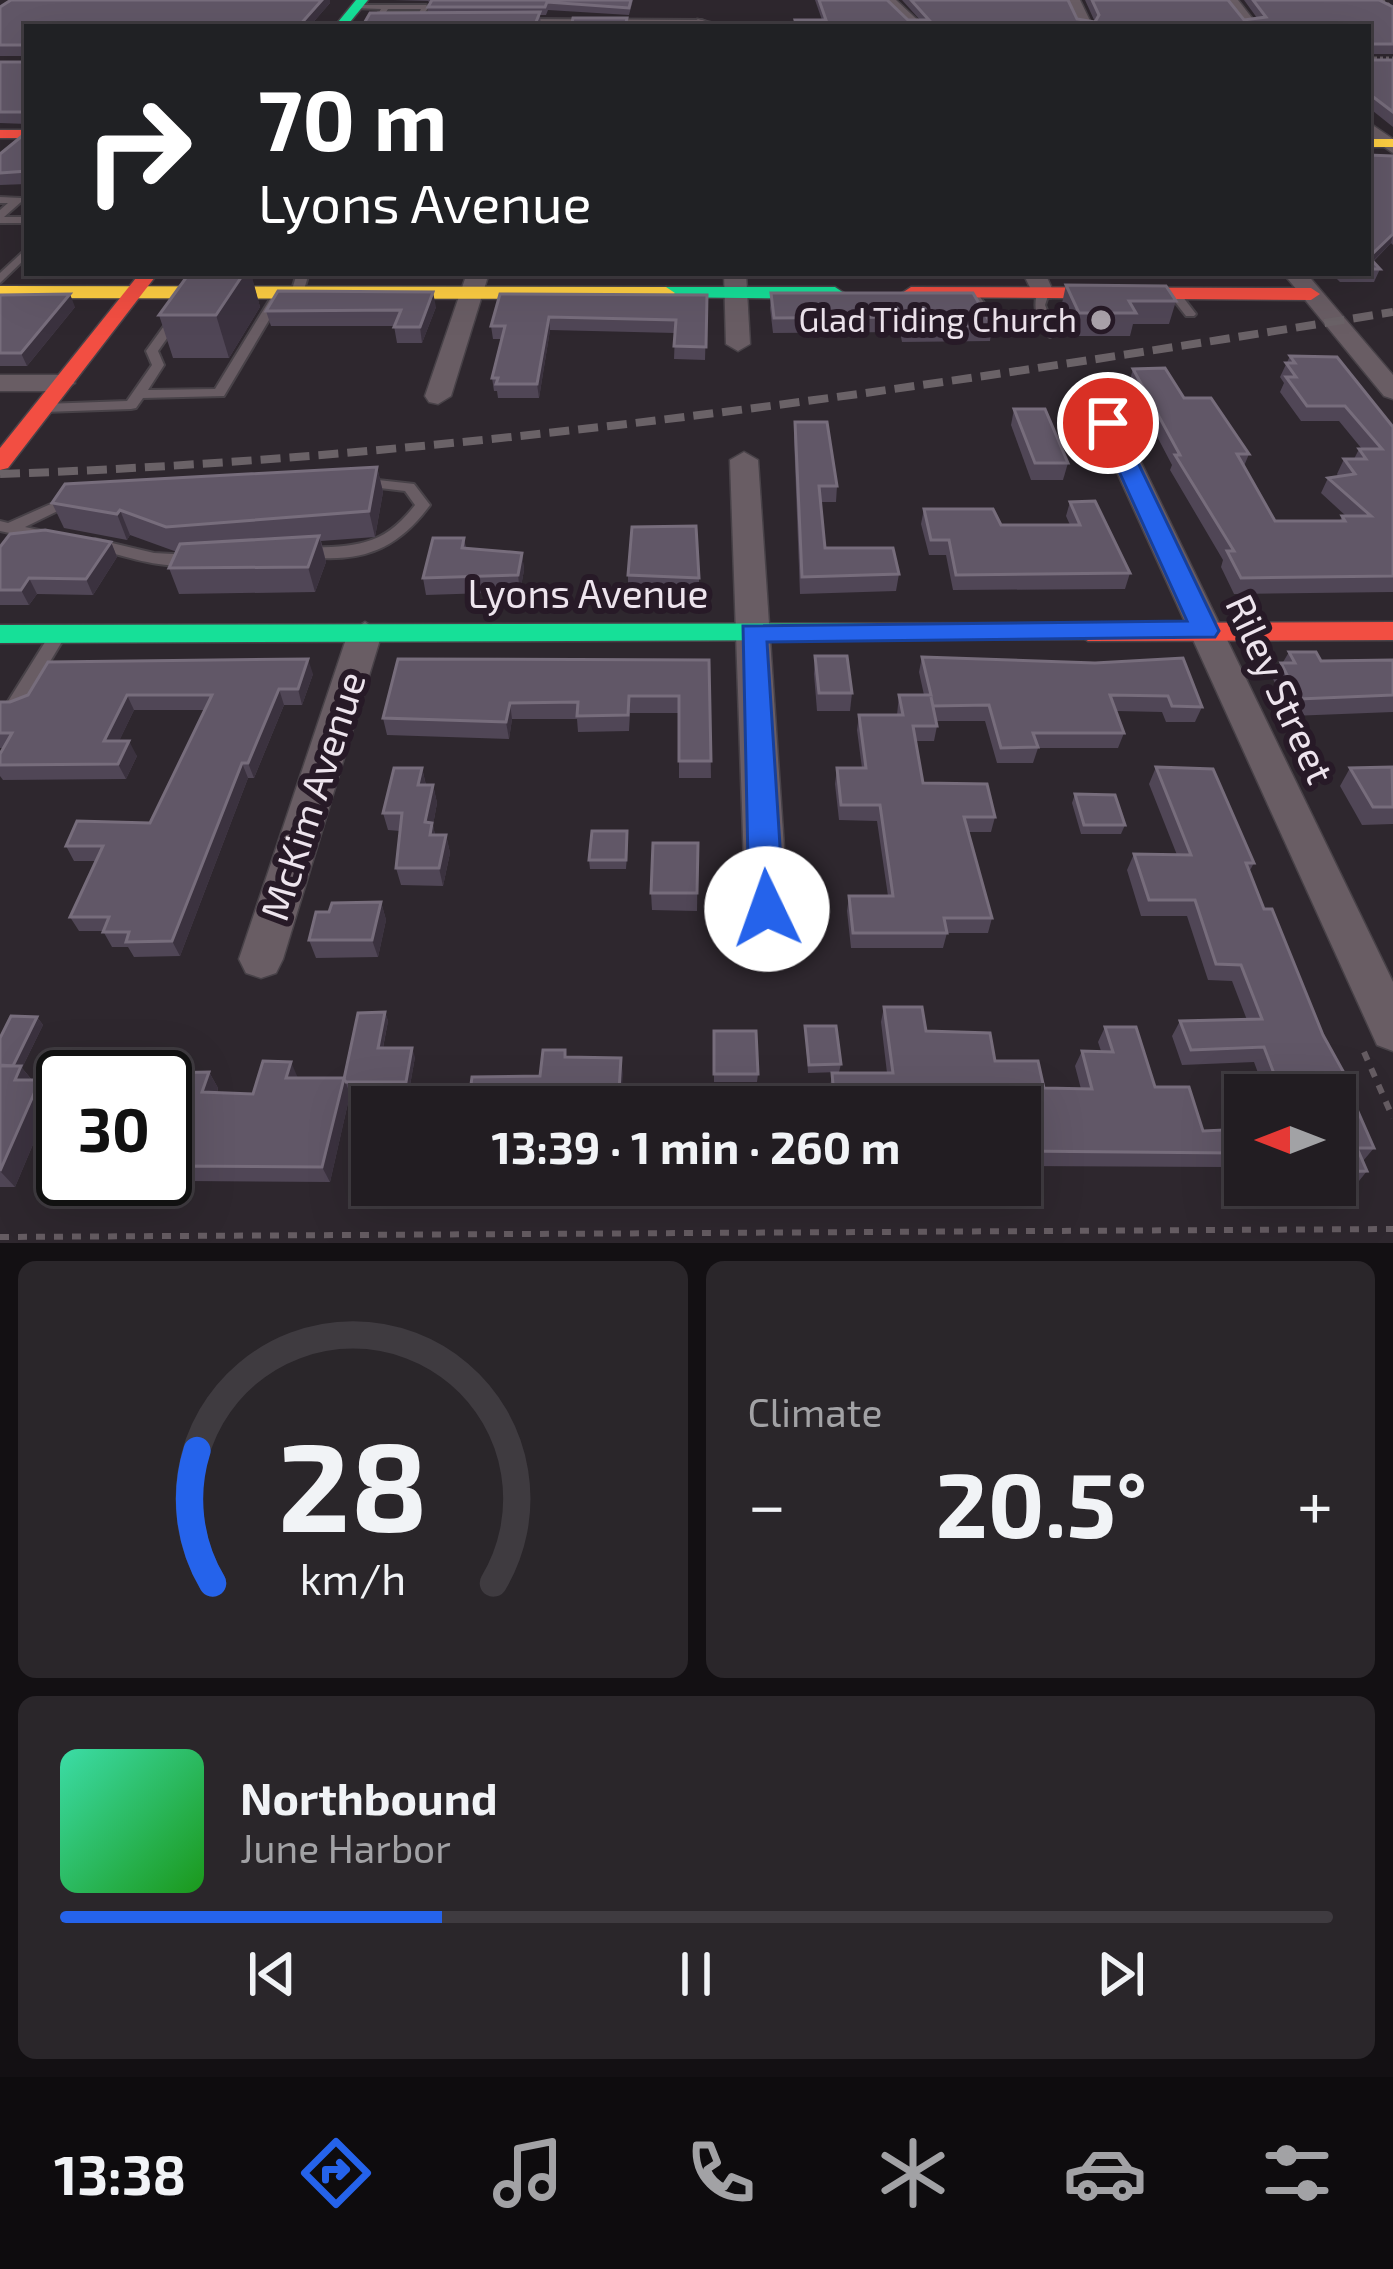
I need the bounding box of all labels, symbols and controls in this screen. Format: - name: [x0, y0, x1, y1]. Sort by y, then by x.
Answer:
- text: 70 m: [258, 67, 448, 168]
- icon: right: [60, 72, 216, 228]
- text: Lyons Avenue: [258, 169, 591, 234]
- place label: Glad Tiding Church: [799, 299, 1077, 339]
- marker: Glad Tiding Church: [1088, 307, 1114, 333]
- pin: [1057, 372, 1159, 474]
- icon: arrive: [1075, 390, 1141, 456]
- street label: Lyons Avenue: [468, 569, 708, 616]
- street label: Riley Street: [1217, 586, 1346, 790]
- street label: McKim Avenue: [249, 665, 374, 926]
- position arrow: [704, 846, 830, 972]
- speed limit sign: 30: [36, 1050, 192, 1206]
- north arrow: [1224, 1074, 1356, 1206]
- map controls: [1224, 1074, 1356, 1206]
- text: 13:39 · 1 min · 260 m: [492, 1119, 900, 1173]
- text: Climate: [748, 1388, 882, 1435]
- text: 28: [278, 1407, 428, 1557]
- text: 20.5°: [936, 1448, 1147, 1556]
- text: −: [748, 1463, 786, 1542]
- text: +: [1297, 1463, 1333, 1542]
- text: km/h: [299, 1551, 406, 1603]
- text: Northbound: [240, 1770, 498, 1824]
- text: June Harbor: [240, 1824, 451, 1871]
- icon: previous: [239, 1941, 305, 2007]
- icon: pause: [663, 1941, 729, 2007]
- icon: next: [1088, 1941, 1154, 2007]
- icon: directions: [294, 2131, 378, 2215]
- icon: music: [486, 2131, 570, 2215]
- icon: phone: [679, 2131, 763, 2215]
- icon: climate: [871, 2131, 955, 2215]
- icon: car: [1063, 2131, 1147, 2215]
- icon: filters: [1255, 2131, 1339, 2215]
- text: 13:38: [54, 2141, 186, 2206]

